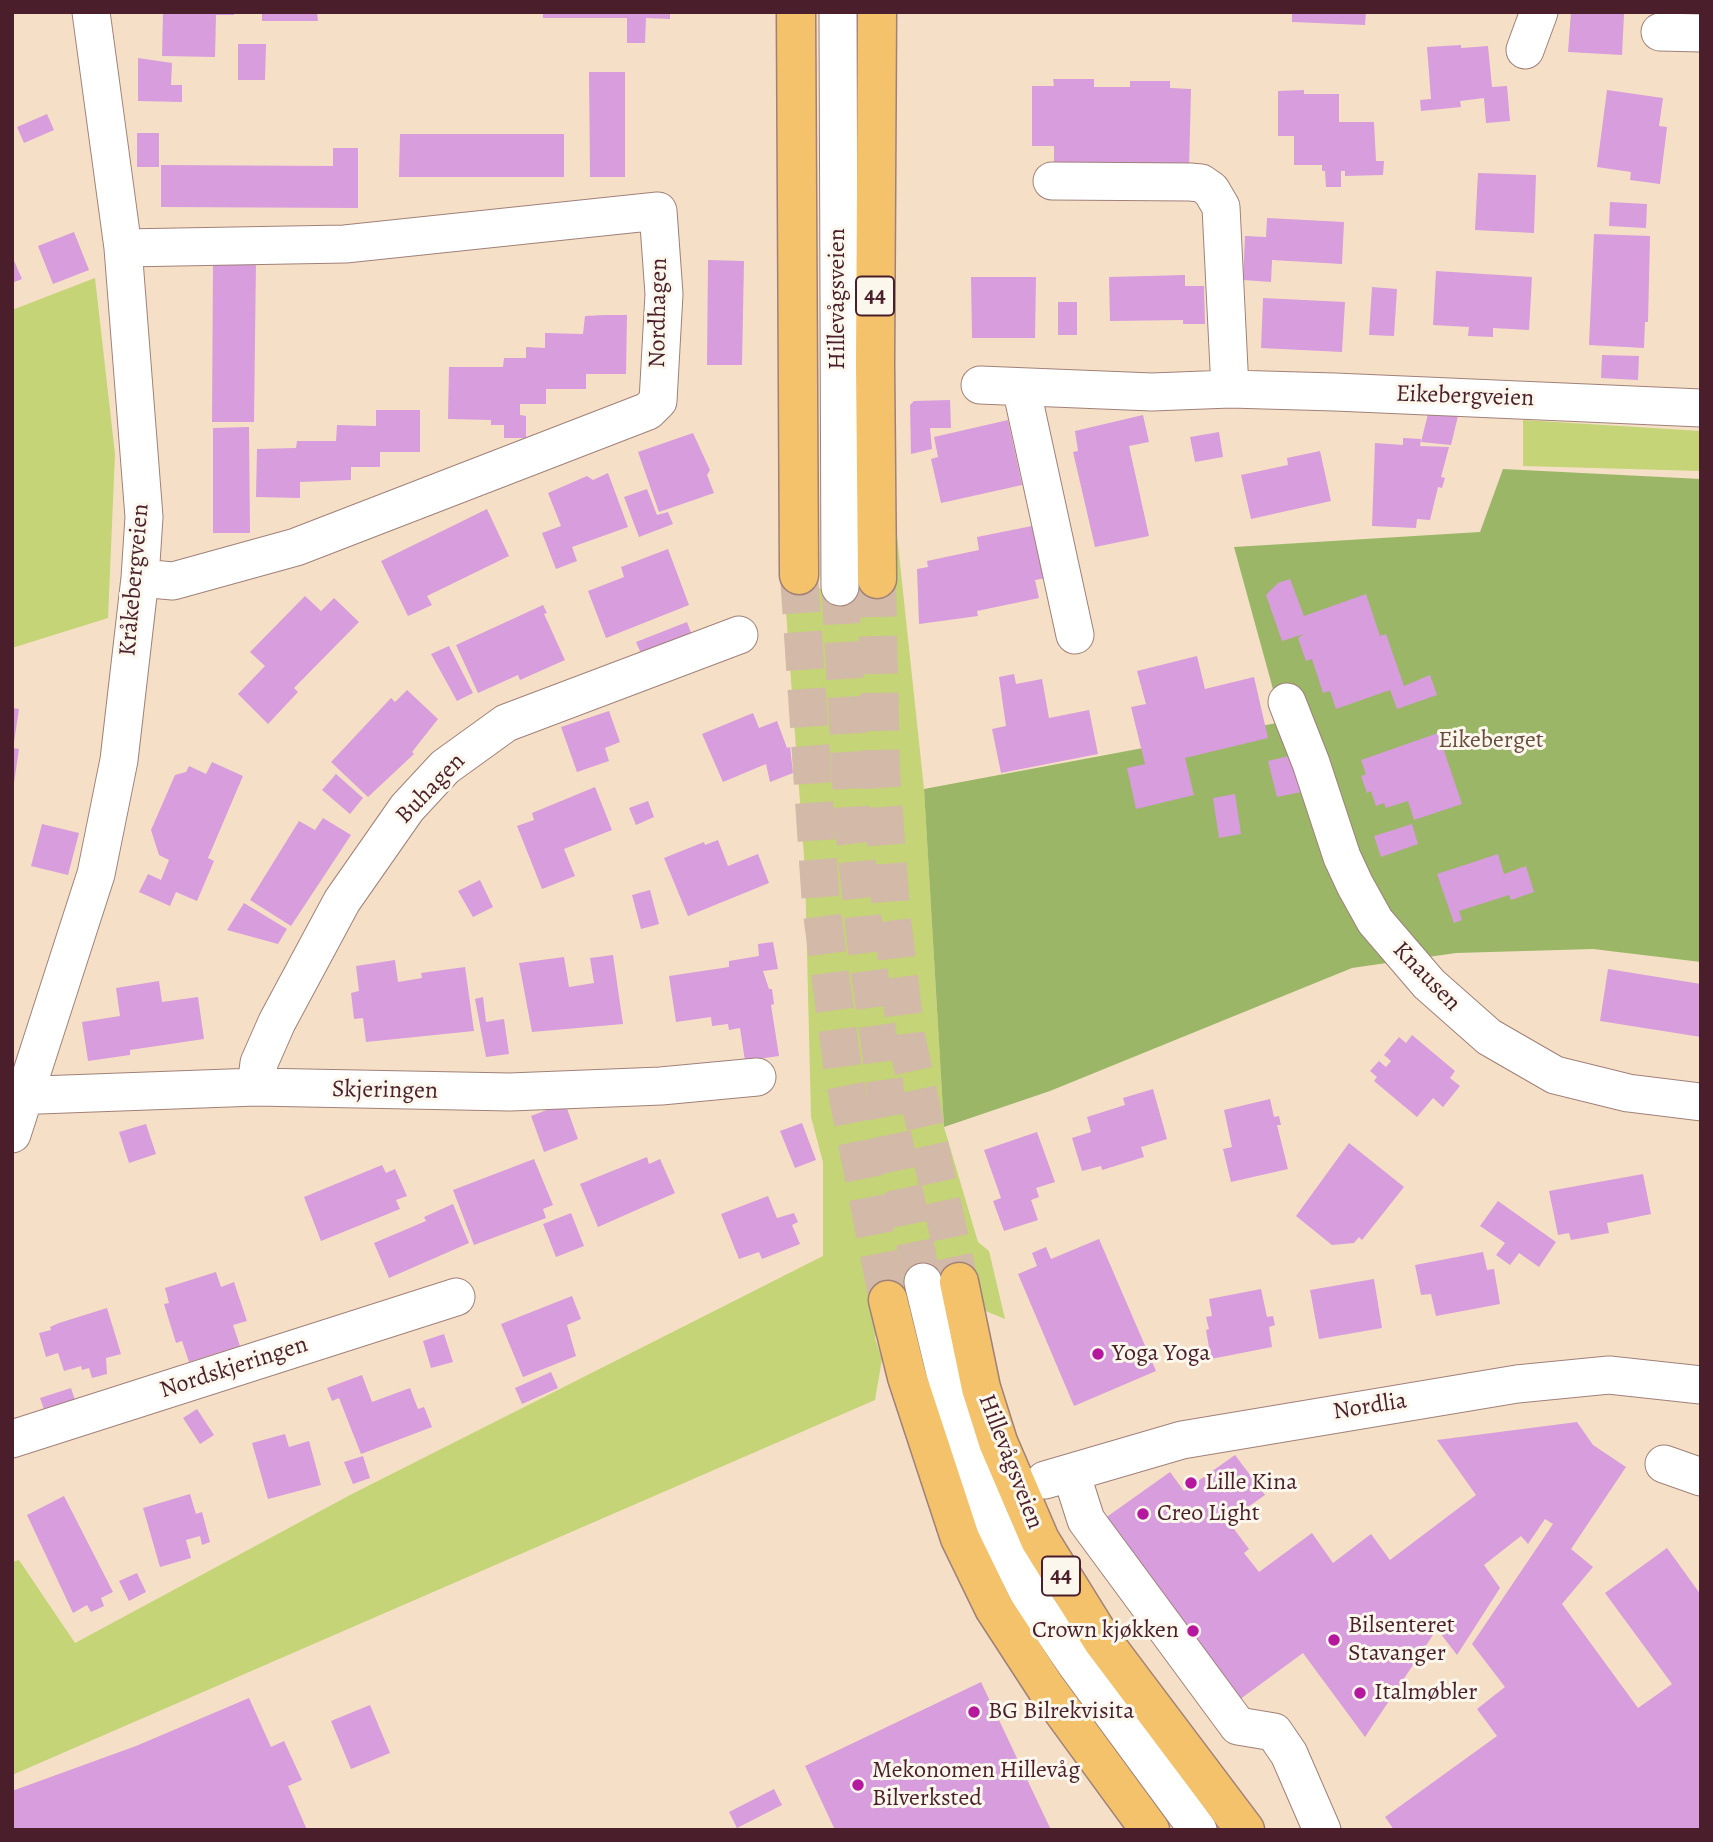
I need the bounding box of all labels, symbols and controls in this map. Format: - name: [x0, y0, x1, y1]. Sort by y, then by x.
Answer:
- street label: Hillevågsveien: [824, 228, 852, 370]
- street label: Nordhagen: [644, 258, 674, 368]
- road number: 44: [856, 276, 894, 316]
- street label: Eikebergveien: [1395, 380, 1535, 414]
- street label: Kråkebergveien: [114, 502, 156, 658]
- park label: Eikeberget: [1438, 727, 1544, 755]
- street label: Buhagen: [390, 748, 472, 830]
- street label: Knausen: [1386, 936, 1466, 1018]
- street label: Skjeringen: [332, 1076, 438, 1106]
- street label: Nordskjeringen: [156, 1331, 312, 1405]
- place label: Yoga Yoga: [1112, 1340, 1210, 1368]
- marker: Yoga Yoga: [1090, 1346, 1106, 1362]
- street label: Nordlia: [1331, 1387, 1409, 1427]
- street label: Hillevågsveien: [971, 1391, 1049, 1533]
- place label: Lille Kina: [1205, 1469, 1297, 1497]
- marker: Lille Kina: [1183, 1475, 1199, 1491]
- place label: Creo Light: [1157, 1500, 1260, 1528]
- marker: Creo Light: [1135, 1506, 1151, 1522]
- road number: 44: [1042, 1556, 1080, 1596]
- place label: Bilsenteret Stavanger: [1348, 1612, 1455, 1668]
- place label: Crown kjøkken: [1032, 1617, 1179, 1645]
- marker: Crown kjøkken: [1185, 1623, 1201, 1639]
- marker: Bilsenteret Stavanger: [1326, 1632, 1342, 1648]
- place label: Italmøbler: [1374, 1679, 1478, 1707]
- marker: Italmøbler: [1352, 1685, 1368, 1701]
- place label: BG Bilrekvisita: [988, 1698, 1134, 1726]
- marker: BG Bilrekvisita: [966, 1704, 982, 1720]
- place label: Mekonomen Hillevåg Bilverksted: [872, 1757, 1080, 1813]
- marker: Mekonomen Hillevåg Bilverksted: [850, 1777, 866, 1793]

